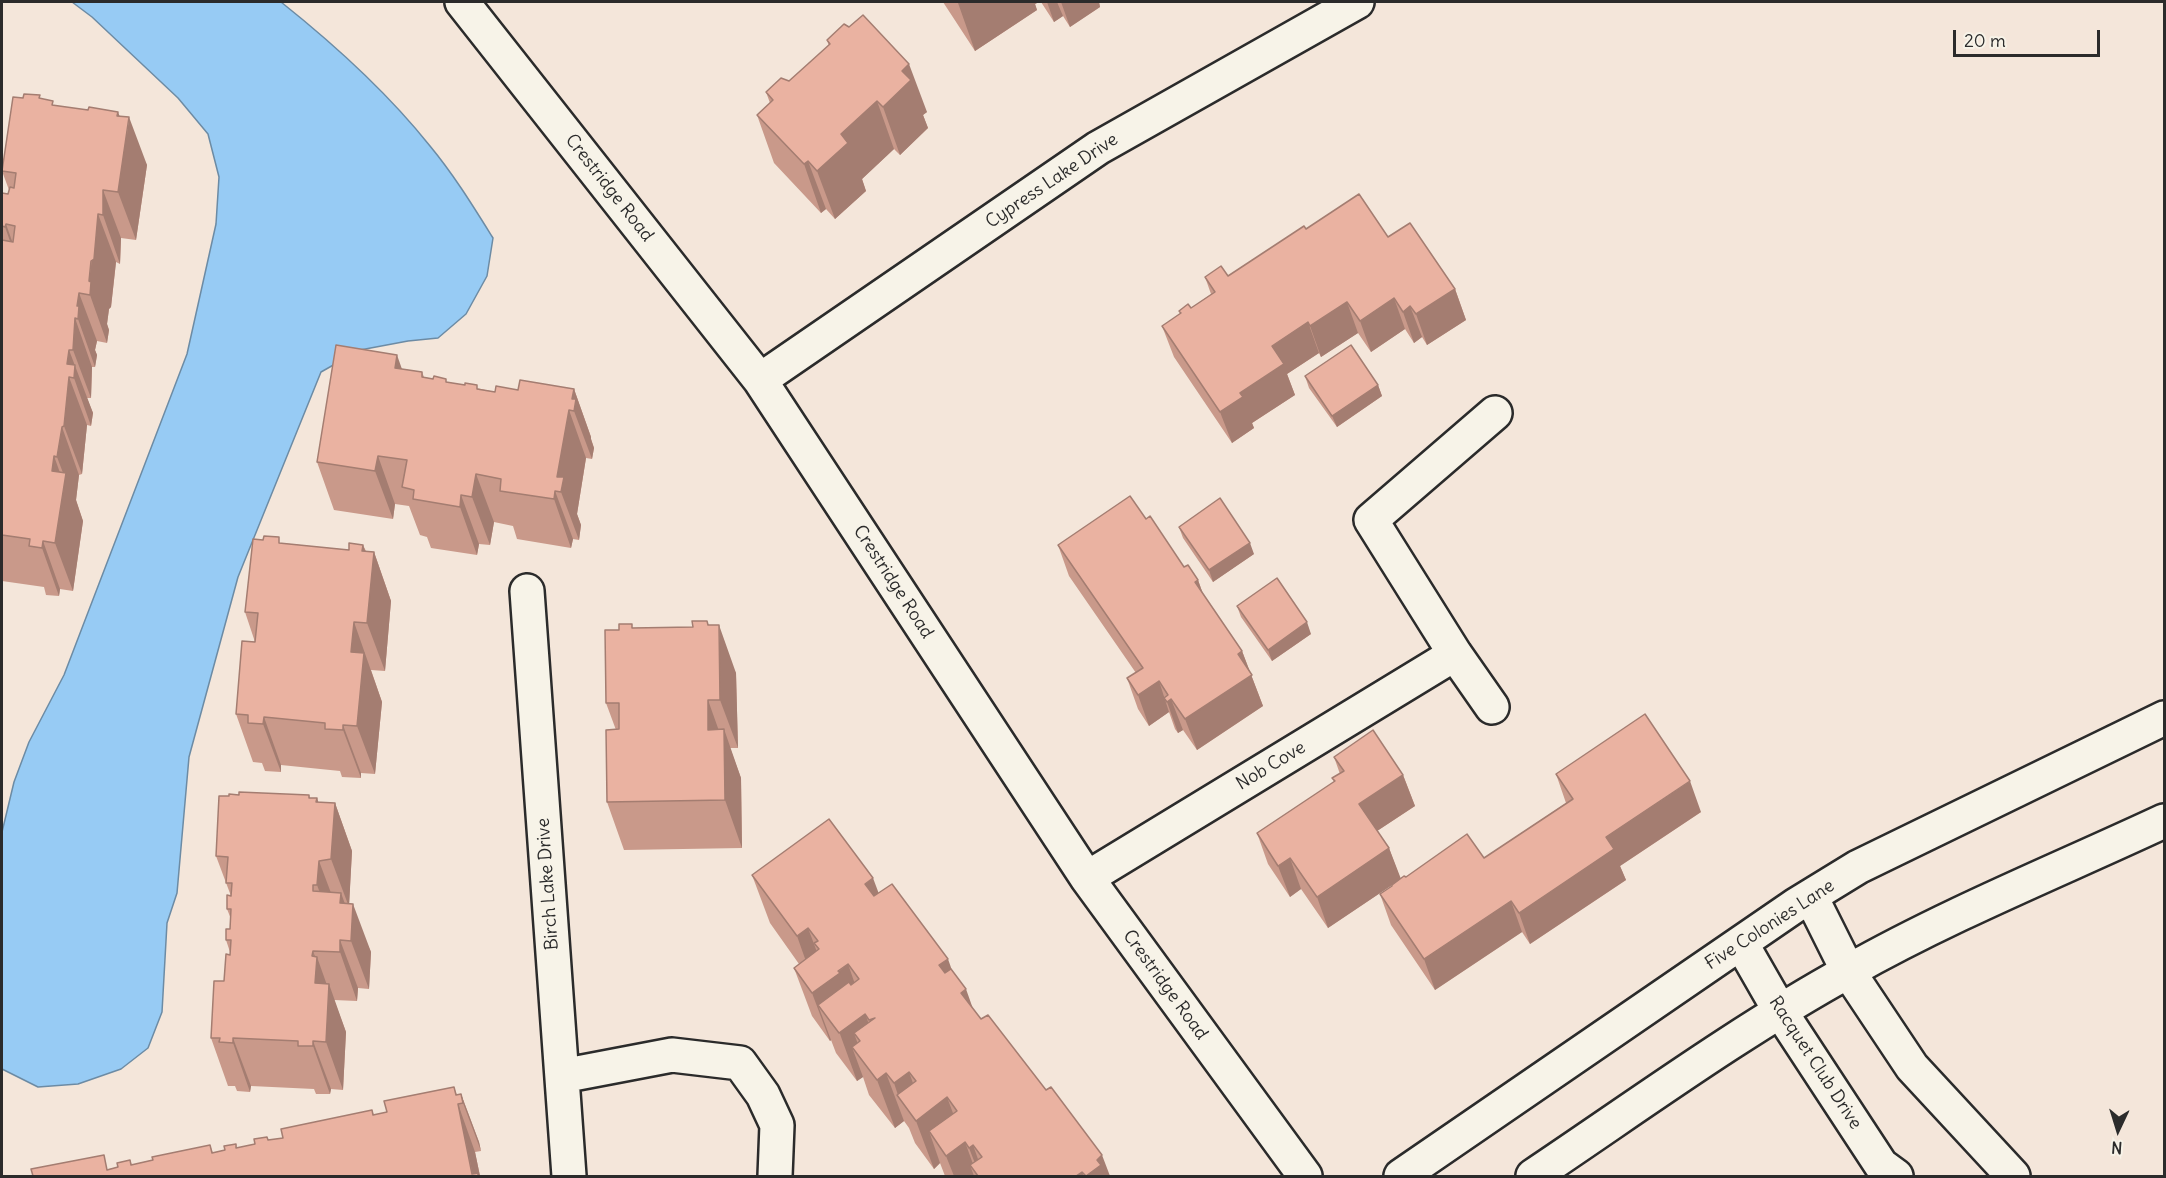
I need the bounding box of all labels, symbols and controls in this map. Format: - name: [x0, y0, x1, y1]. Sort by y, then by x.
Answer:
- scale bar: [1956, 18, 2103, 56]
- text: 20 m: [1964, 29, 2006, 52]
- street label: Cypress Lake Drive: [982, 129, 1122, 233]
- street label: Crestridge Road: [560, 130, 658, 246]
- street label: Crestridge Road: [848, 521, 938, 643]
- street label: Nob Cove: [1233, 737, 1309, 795]
- street label: Birch Lake Drive: [533, 817, 563, 951]
- street label: Five Colonies Lane: [1701, 875, 1839, 975]
- street label: Crestridge Road: [1118, 926, 1212, 1044]
- street label: Racquet Club Drive: [1764, 992, 1866, 1134]
- north arrow: [2088, 1100, 2148, 1160]
- text: N: [2111, 1138, 2123, 1158]

